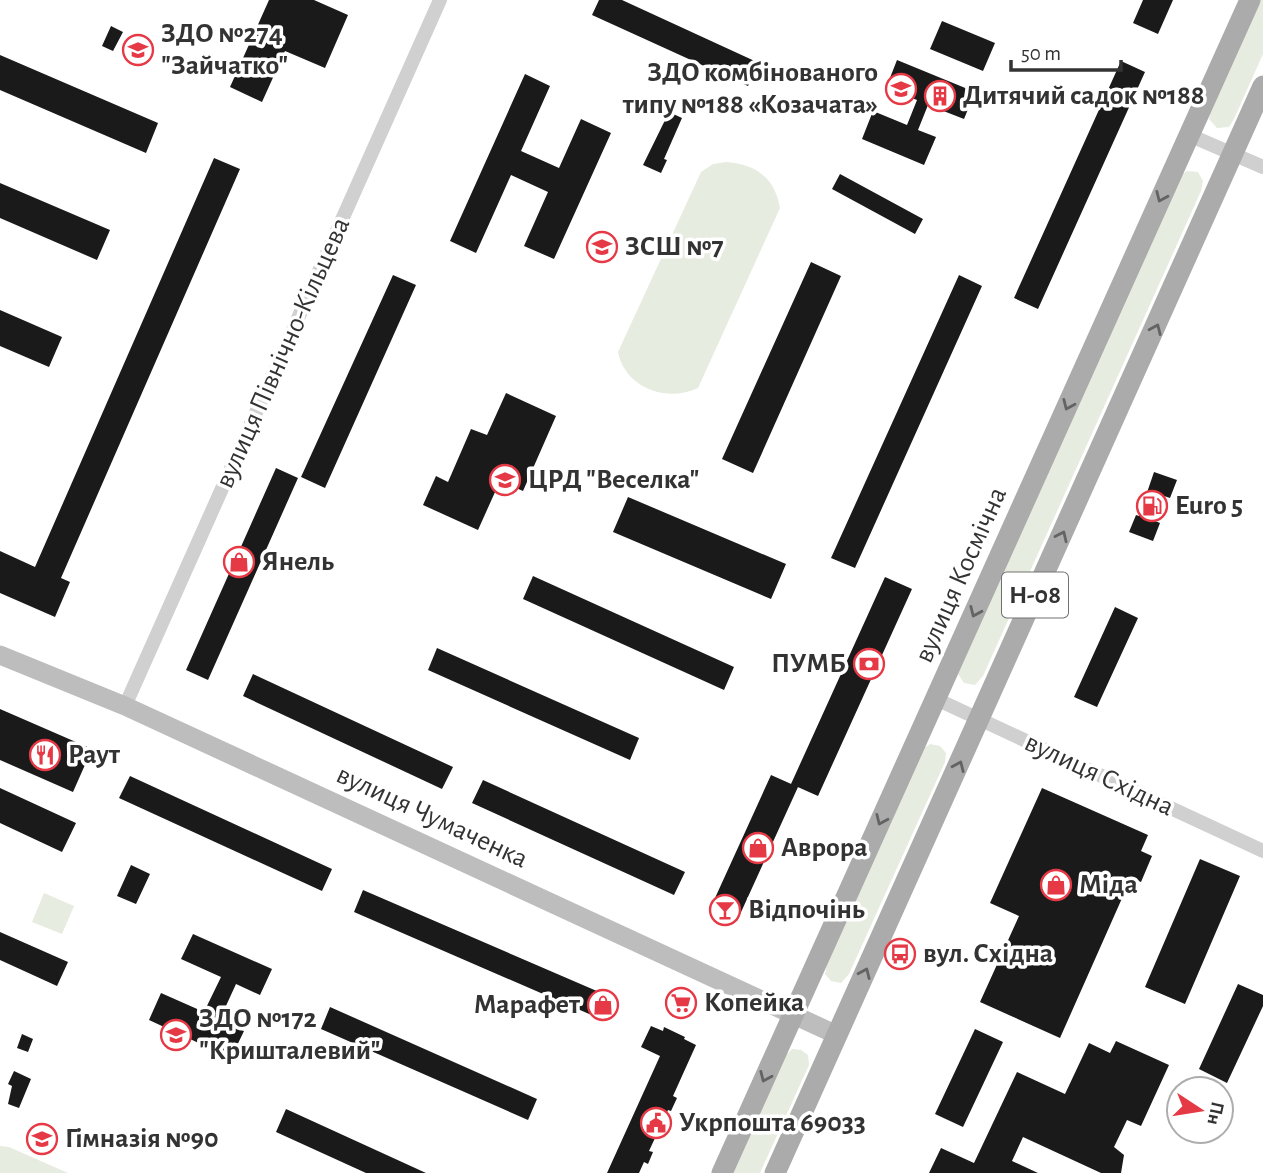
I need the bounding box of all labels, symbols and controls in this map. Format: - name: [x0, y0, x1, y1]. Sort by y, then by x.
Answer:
- place label: ЗДО №274 "Зайчатко": [161, 20, 288, 80]
- scale bar: [1011, 28, 1121, 72]
- school or university icon: ЗДО №274 "Зайчатко": [121, 33, 155, 67]
- text: 50 m: [1021, 43, 1061, 64]
- place label: ЗДО комбінованого типу №188 «Козачата»: [622, 59, 878, 119]
- school or university icon: ЗДО комбінованого типу №188 «Козачата»: [884, 72, 918, 106]
- building icon: Дитячий садок №188: [923, 79, 957, 113]
- place label: Дитячий садок №188: [963, 82, 1205, 110]
- one-way arrow: [1155, 190, 1169, 203]
- street label: вулиця Північно-Кільцева: [211, 213, 355, 493]
- school or university icon: ЗСШ №7: [585, 230, 619, 264]
- place label: ЗСШ №7: [625, 233, 724, 261]
- one-way arrow: [1148, 323, 1162, 336]
- one-way arrow: [1062, 398, 1076, 410]
- school or university icon: ЦРД "Веселка": [488, 463, 522, 497]
- place label: ЦРД "Веселка": [528, 466, 700, 494]
- street label: вулиця Космічна: [910, 483, 1012, 667]
- fuel station icon: Euro 5: [1135, 489, 1169, 523]
- place label: Euro 5: [1175, 492, 1243, 520]
- one-way arrow: [1054, 531, 1068, 543]
- shop icon: Янель: [222, 545, 256, 579]
- place label: Янель: [262, 548, 334, 576]
- road number: Н-08: [1002, 572, 1068, 618]
- one-way arrow: [969, 605, 983, 618]
- bank icon: ПУМБ: [852, 647, 886, 681]
- place label: ПУМБ: [771, 650, 846, 678]
- street label: вулиця Східна: [1020, 728, 1178, 822]
- restaurant icon: Раут: [28, 738, 62, 772]
- place label: Раут: [68, 741, 121, 769]
- street label: вулиця Чумаченка: [332, 760, 532, 874]
- one-way arrow: [950, 760, 964, 773]
- one-way arrow: [875, 813, 889, 825]
- shop icon: Аврора: [741, 831, 775, 865]
- place label: Аврора: [781, 834, 868, 862]
- shop icon: Міда: [1039, 868, 1073, 902]
- place label: Міда: [1079, 871, 1138, 899]
- bar icon: Відпочінь: [708, 893, 742, 927]
- place label: Відпочінь: [748, 896, 865, 924]
- bus stop icon: вул. Східна: [883, 937, 917, 971]
- place label: вул. Східна: [923, 940, 1053, 968]
- one-way arrow: [857, 968, 871, 980]
- supermarket icon: Копейка: [664, 986, 698, 1020]
- shop icon: Марафет: [586, 988, 620, 1022]
- place label: Копейка: [704, 989, 804, 1017]
- place label: Марафет: [474, 991, 581, 1019]
- place label: ЗДО №172 "Кришталевий": [199, 1005, 380, 1065]
- school or university icon: ЗДО №172 "Кришталевий": [159, 1018, 193, 1052]
- one-way arrow: [759, 1070, 773, 1083]
- north arrow: [1165, 1075, 1235, 1145]
- text: Пн: [1203, 1100, 1227, 1127]
- public building icon: Укрпошта 69033: [639, 1106, 673, 1140]
- place label: Укрпошта 69033: [679, 1109, 866, 1137]
- school or university icon: Гімназія №90: [25, 1122, 59, 1156]
- place label: Гімназія №90: [65, 1125, 219, 1153]

